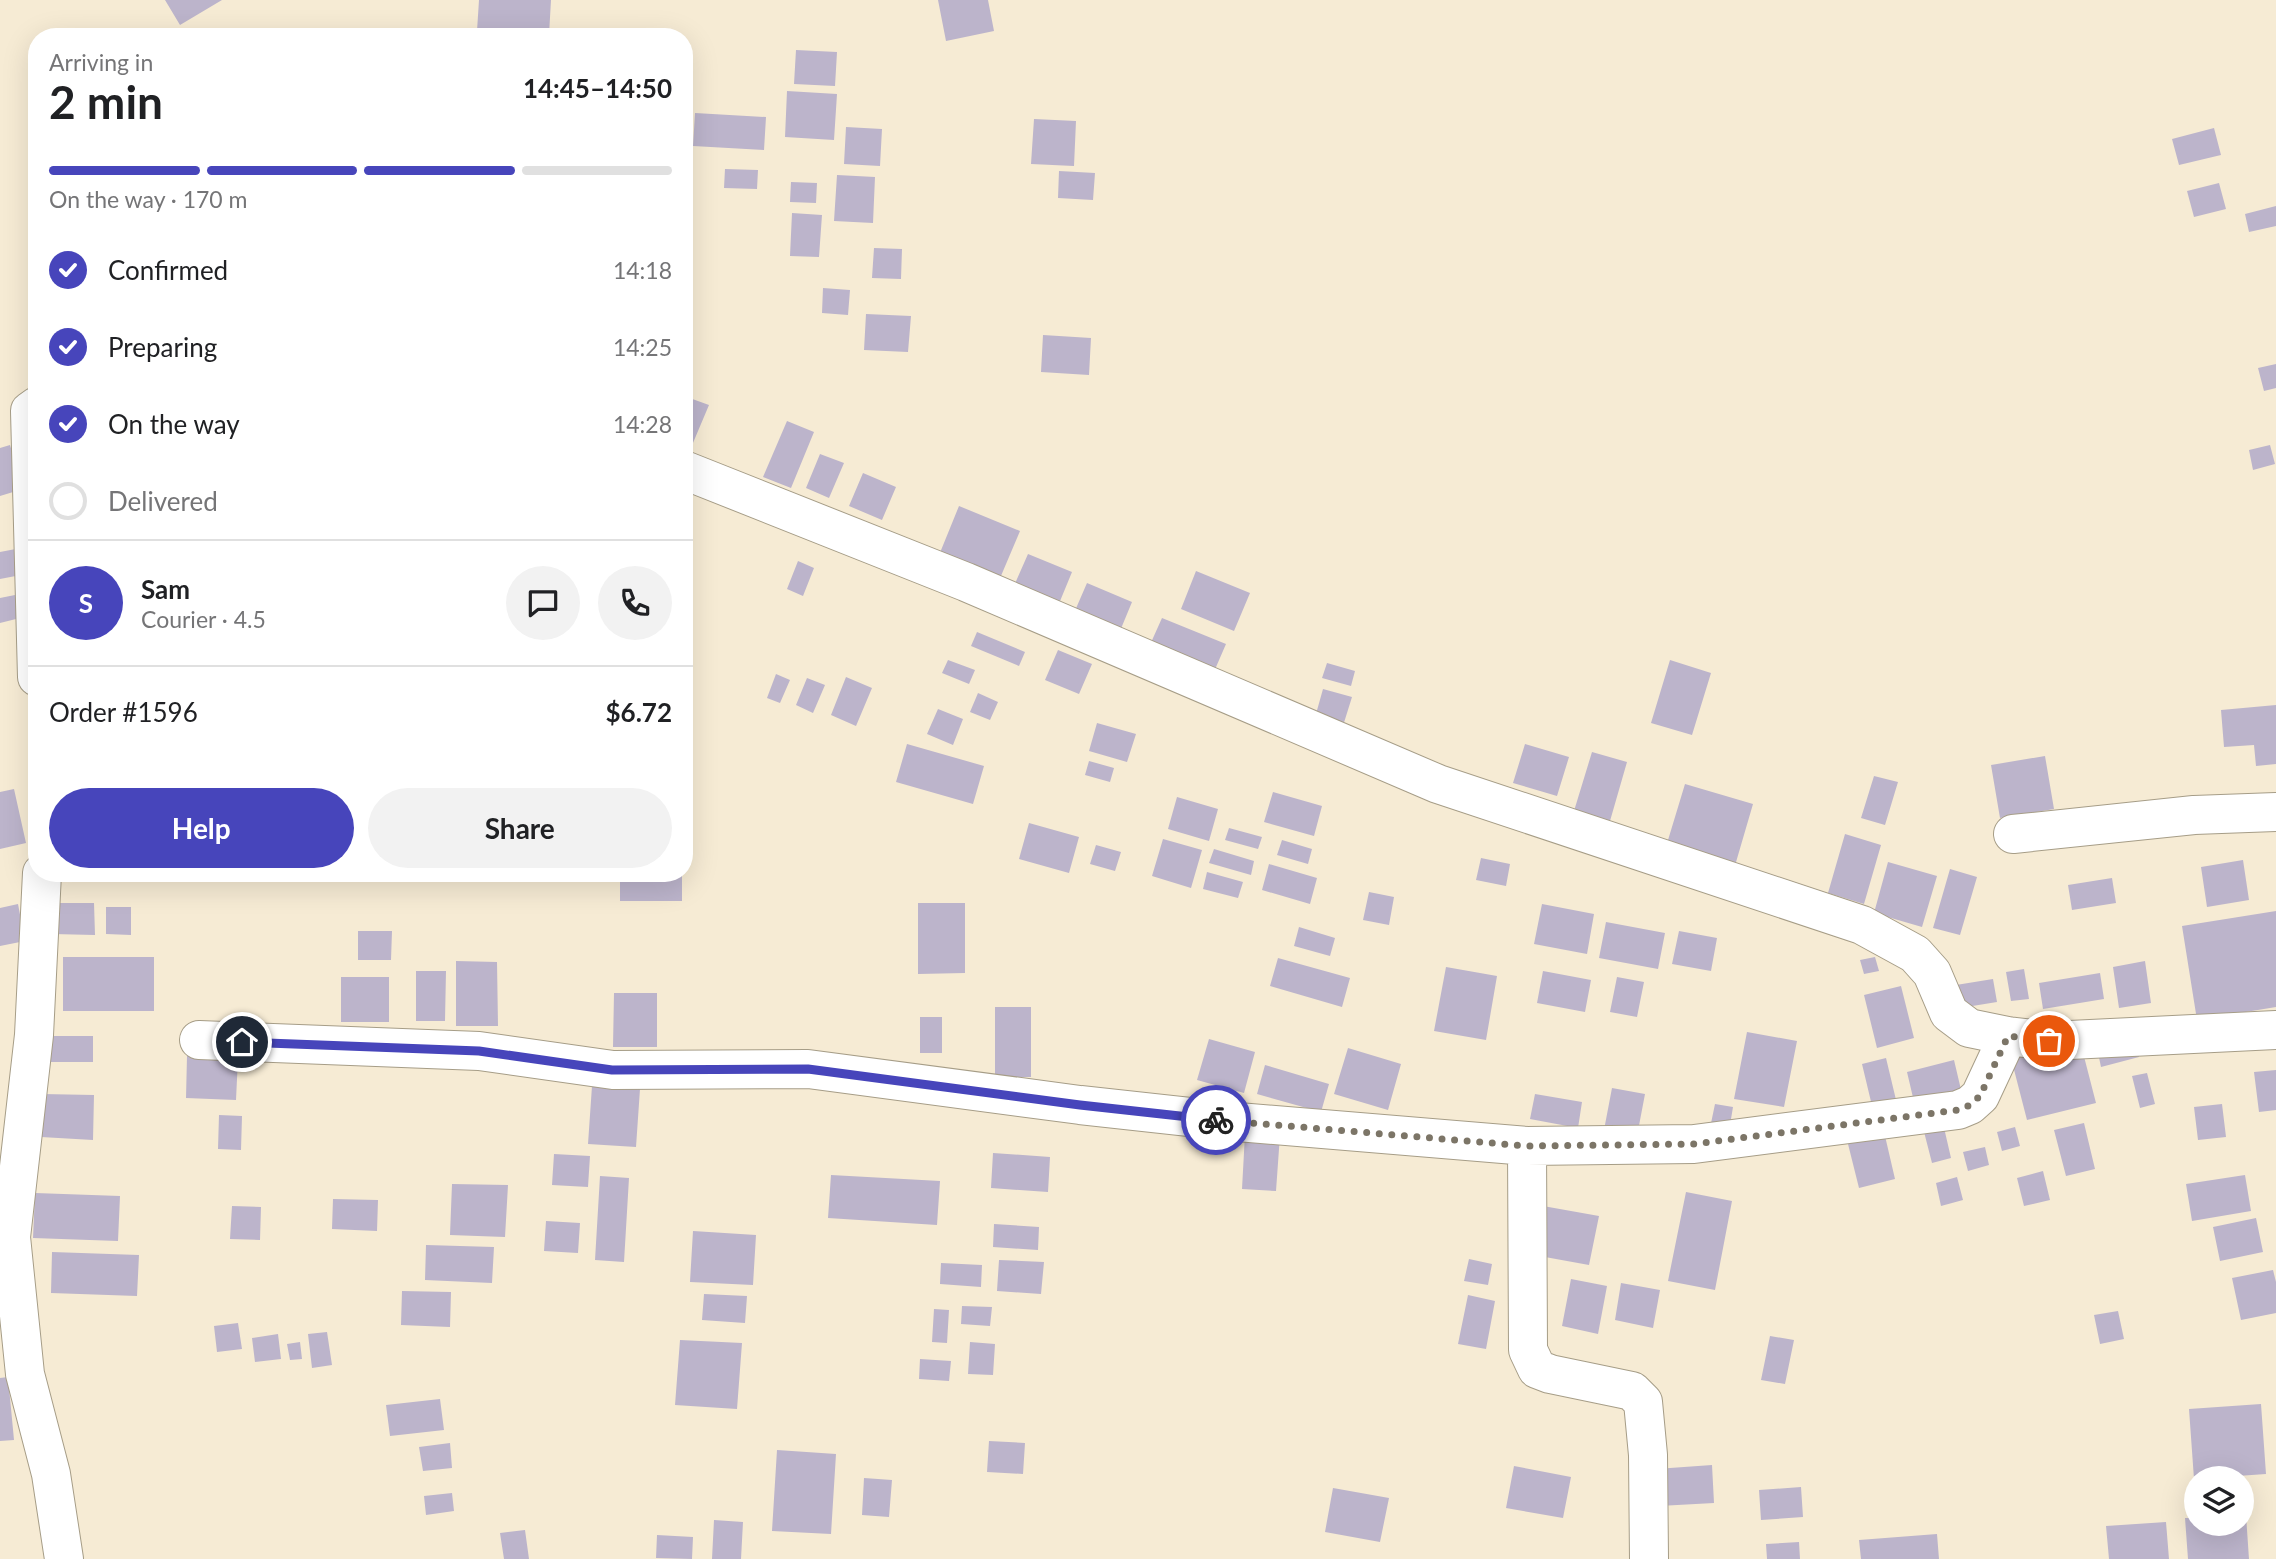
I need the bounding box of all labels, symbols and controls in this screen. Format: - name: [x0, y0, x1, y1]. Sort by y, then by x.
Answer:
- text: Arriving in: [49, 48, 153, 76]
- text: 14:45–14:50: [523, 72, 672, 104]
- text: 2 min: [49, 74, 163, 129]
- text: On the way · 170 m: [49, 185, 248, 213]
- icon: check: [49, 251, 87, 289]
- text: Confirmed: [108, 254, 228, 286]
- text: 14:18: [613, 256, 672, 284]
- icon: check: [49, 328, 87, 366]
- text: Preparing: [108, 331, 217, 363]
- text: 14:25: [613, 333, 672, 361]
- icon: check: [49, 405, 87, 443]
- text: On the way: [108, 408, 240, 440]
- text: 14:28: [613, 410, 672, 438]
- text: Delivered: [108, 485, 218, 517]
- button: chat: [506, 566, 580, 640]
- button: phone: [598, 566, 672, 640]
- text: Sam: [141, 573, 190, 605]
- text: S: [79, 587, 93, 619]
- text: Courier · 4.5: [141, 605, 266, 633]
- text: Order #1596: [49, 696, 198, 728]
- text: $6.72: [606, 696, 672, 728]
- button: Help: [49, 788, 354, 868]
- button: Share: [368, 788, 672, 868]
- pin: [2019, 1011, 2079, 1071]
- pin: [212, 1012, 272, 1072]
- icon: bag: [2030, 1022, 2068, 1060]
- icon: home: [223, 1023, 261, 1061]
- courier: [1181, 1085, 1251, 1155]
- icon: bike: [1197, 1101, 1235, 1139]
- map controls: [2184, 1466, 2254, 1536]
- button: layers: [2184, 1466, 2254, 1536]

